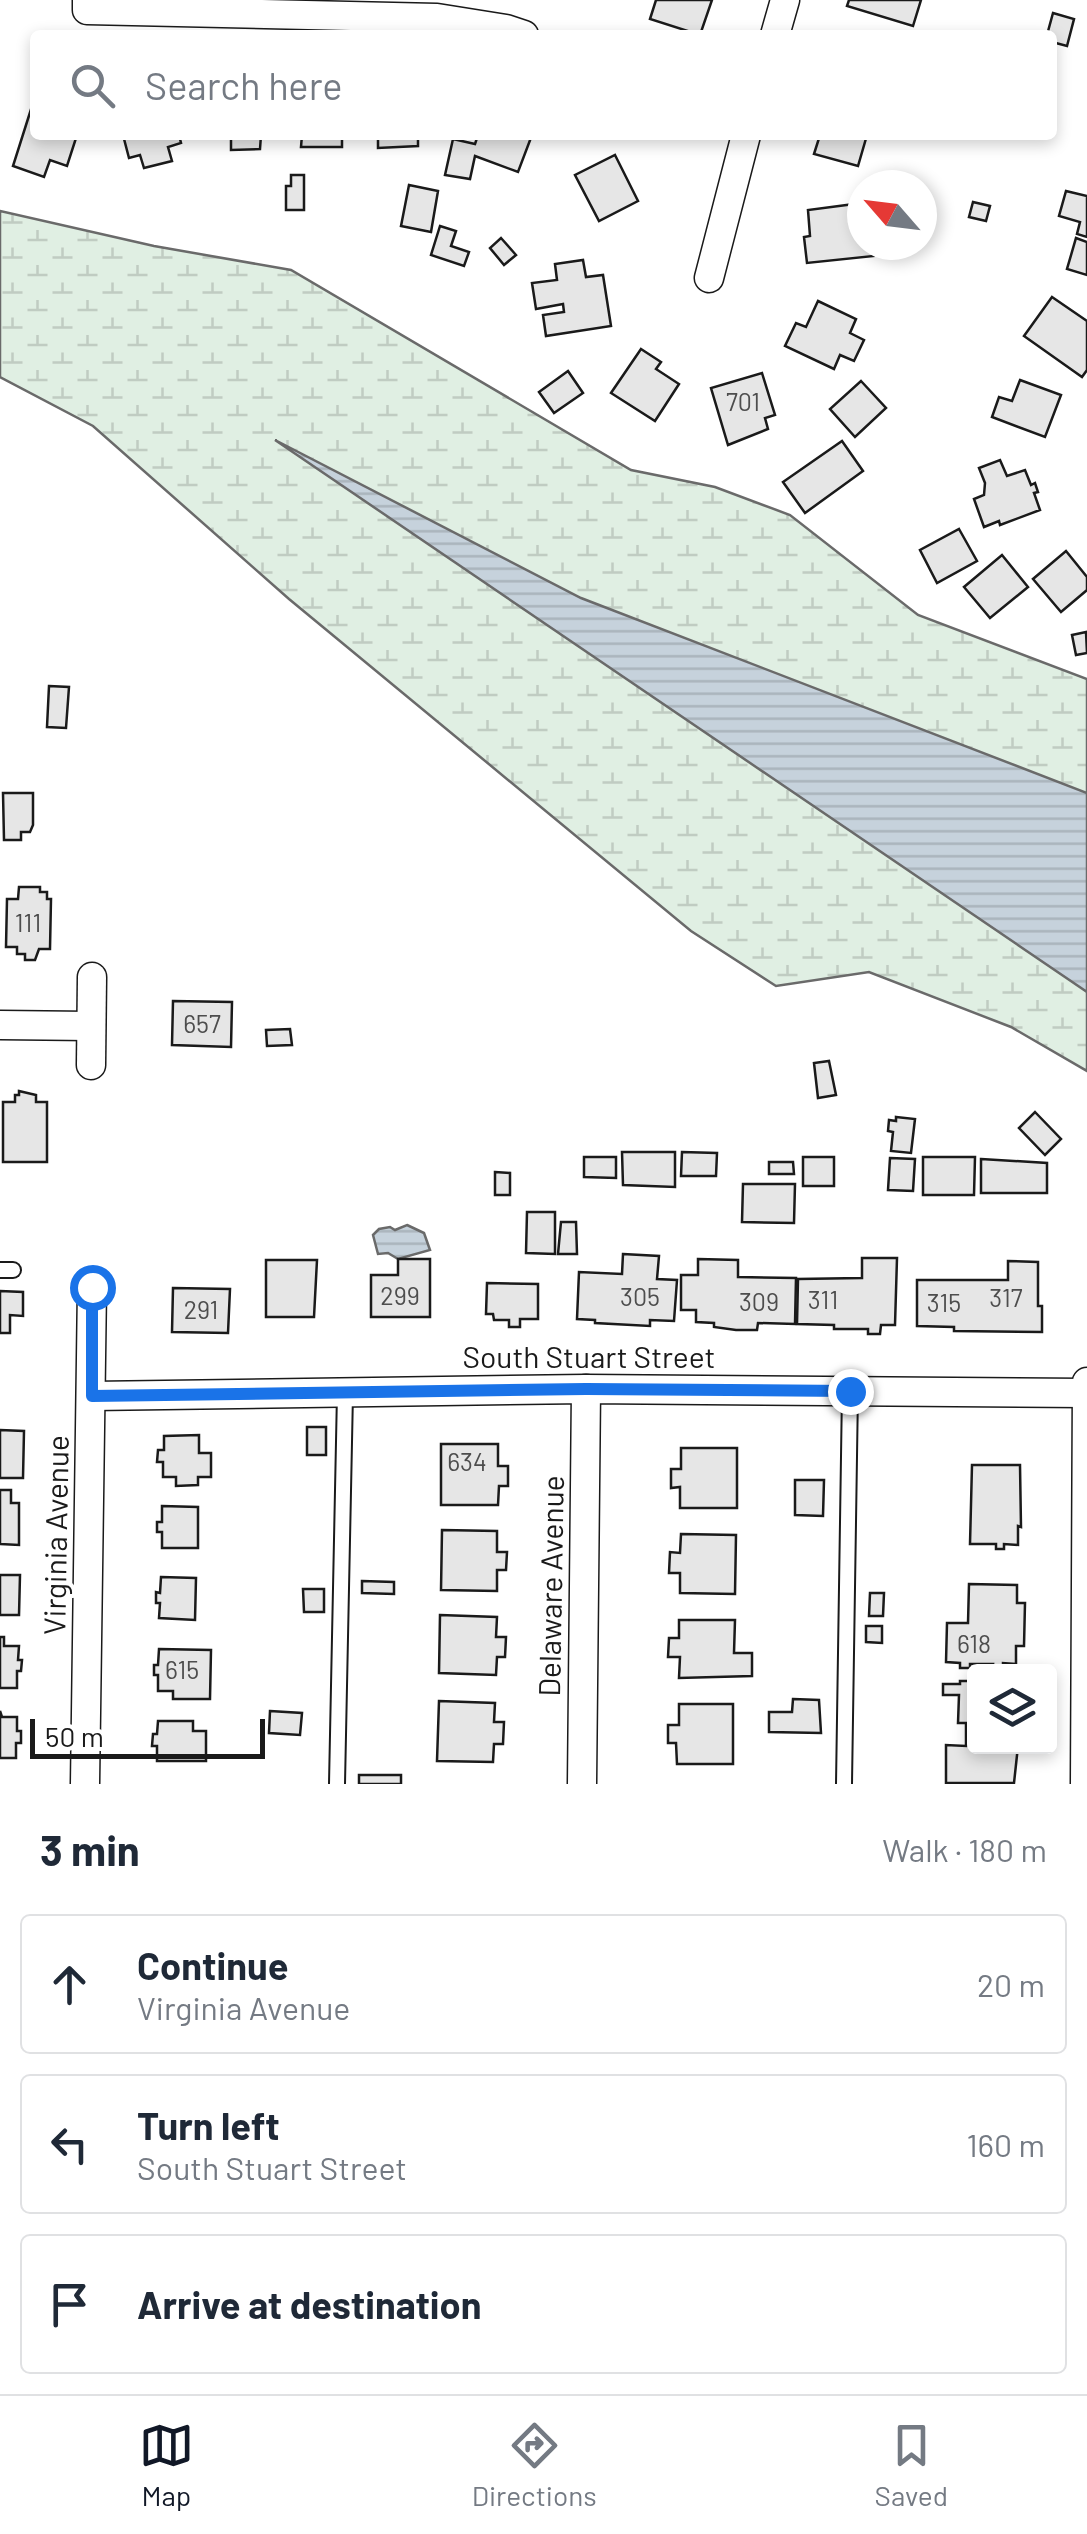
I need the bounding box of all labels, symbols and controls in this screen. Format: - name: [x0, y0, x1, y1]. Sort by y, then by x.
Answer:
- search box: [30, 30, 1057, 140]
- icon: search: [65, 58, 120, 113]
- text: Search here: [145, 62, 343, 108]
- north arrow: [847, 170, 937, 260]
- house number: 701: [726, 386, 760, 416]
- house number: 111: [15, 907, 41, 937]
- house number: 657: [183, 1008, 221, 1038]
- route start: [70, 1265, 116, 1311]
- house number: 299: [380, 1280, 420, 1310]
- house number: 305: [620, 1281, 660, 1311]
- house number: 317: [989, 1282, 1023, 1312]
- house number: 311: [808, 1284, 838, 1314]
- house number: 309: [739, 1286, 779, 1316]
- house number: 315: [927, 1287, 961, 1317]
- house number: 291: [184, 1294, 218, 1324]
- street label: South Stuart Street: [462, 1338, 716, 1374]
- route end: [828, 1369, 874, 1415]
- street label: Virginia Avenue: [35, 1435, 75, 1635]
- house number: 634: [447, 1446, 487, 1476]
- street label: Delaware Avenue: [530, 1475, 570, 1697]
- house number: 618: [957, 1628, 991, 1658]
- house number: 615: [165, 1654, 199, 1684]
- map controls: [967, 1664, 1057, 1754]
- button: layers: [967, 1664, 1057, 1754]
- scale bar: [30, 1714, 265, 1758]
- text: 50 m: [45, 1719, 104, 1753]
- text: 3 min: [40, 1824, 140, 1874]
- text: Walk · 180 m: [882, 1830, 1047, 1868]
- text: Continue: [137, 1942, 288, 1988]
- icon: ahead: [42, 1957, 97, 2012]
- text: 20 m: [977, 1965, 1045, 2003]
- text: Virginia Avenue: [137, 1988, 350, 2026]
- text: Turn left: [137, 2102, 280, 2148]
- icon: left: [42, 2117, 97, 2172]
- text: 160 m: [966, 2125, 1045, 2163]
- text: South Stuart Street: [137, 2148, 407, 2186]
- icon: arrive: [42, 2277, 97, 2332]
- text: Arrive at destination: [137, 2281, 482, 2327]
- tab: Map: [139, 2418, 194, 2512]
- tab: Directions: [472, 2418, 597, 2512]
- tab: Saved: [875, 2418, 948, 2512]

